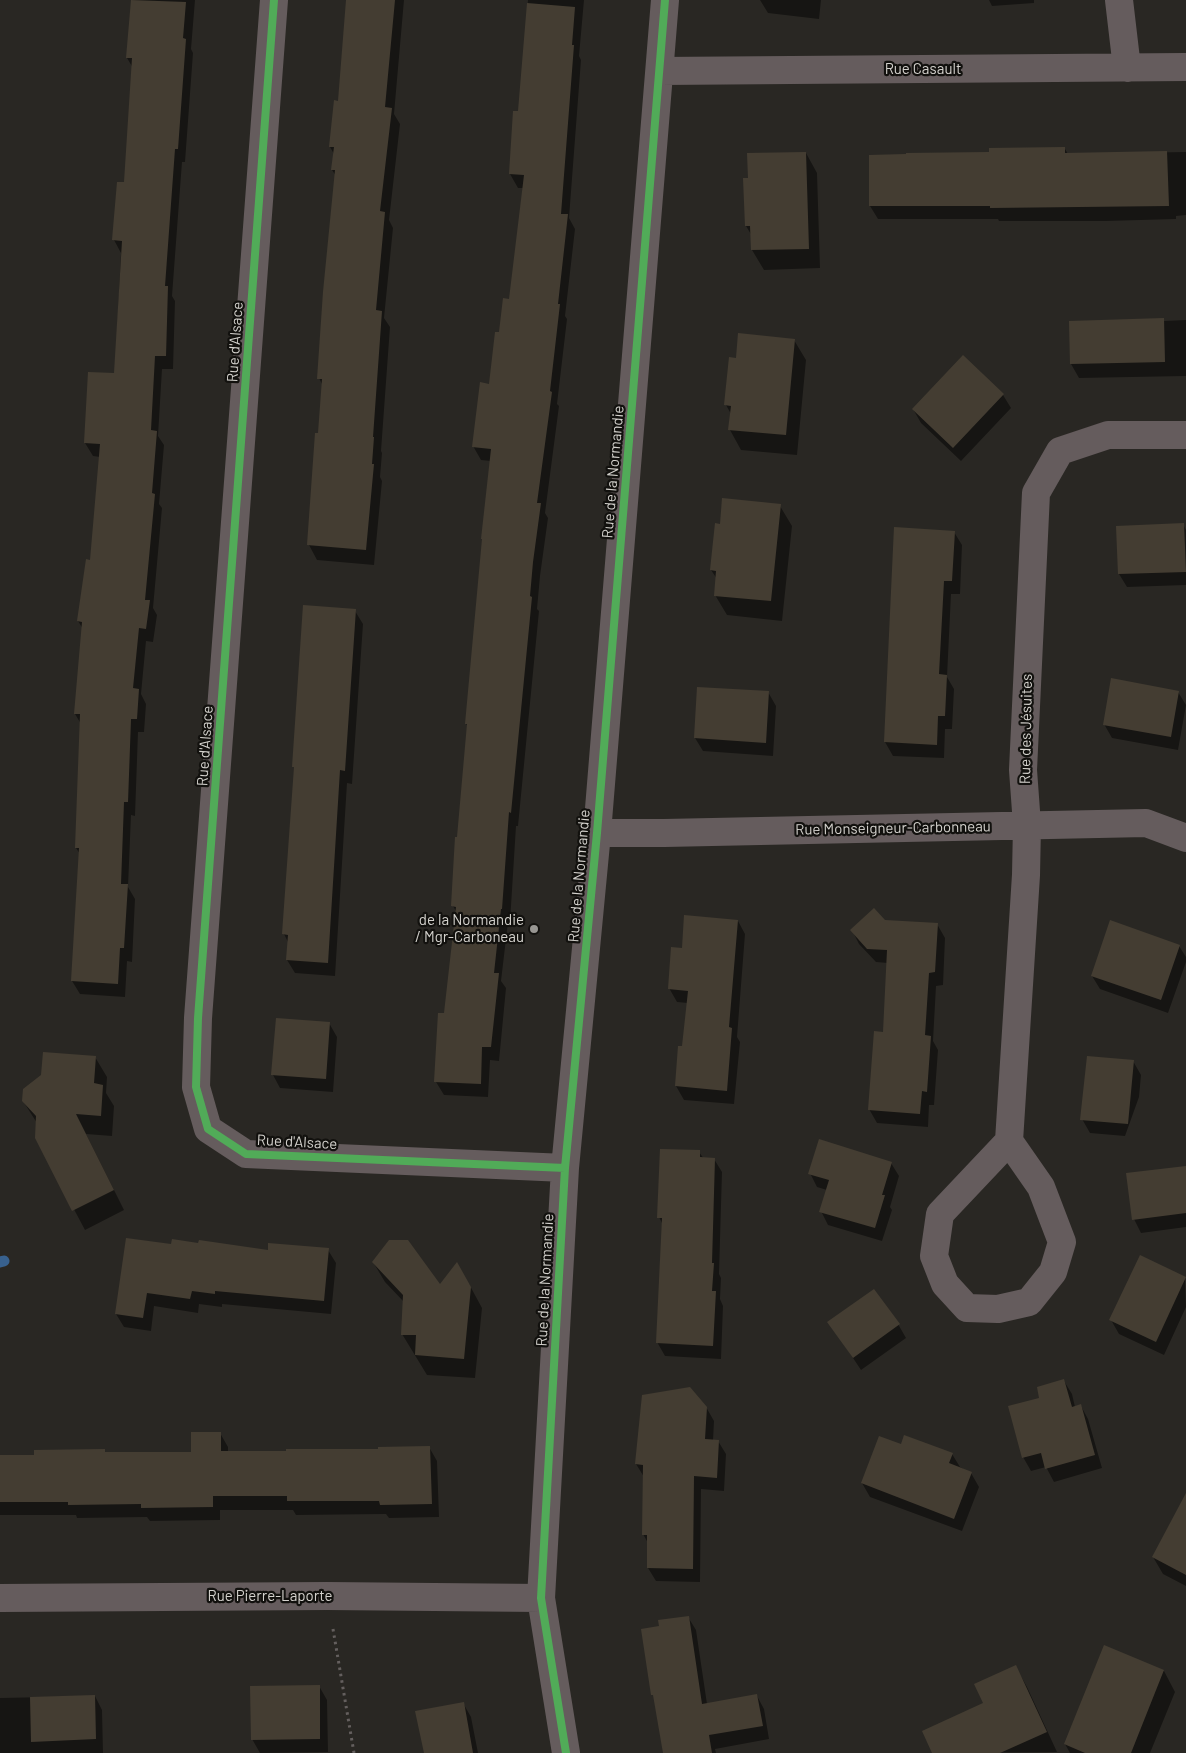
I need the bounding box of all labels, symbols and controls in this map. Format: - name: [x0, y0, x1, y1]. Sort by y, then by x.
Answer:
- street label: Rue Casault: [885, 60, 961, 78]
- street label: Rue d'Alsace: [223, 301, 247, 383]
- street label: Rue de la Normandie: [598, 405, 628, 539]
- street label: Rue des Jésuites: [1016, 674, 1036, 784]
- street label: Rue d'Alsace: [193, 705, 217, 787]
- street label: Rue de la Normandie: [564, 809, 594, 943]
- street label: Rue Monseigneur-Carbonneau: [795, 817, 991, 839]
- place label: de la Normandie / Mgr-Carboneau: [415, 911, 524, 946]
- marker: de la Normandie / Mgr-Carboneau: [528, 923, 540, 935]
- street label: Rue d'Alsace: [256, 1131, 338, 1153]
- street label: Rue de la Normandie: [533, 1213, 557, 1347]
- street label: Rue Pierre-Laporte: [207, 1587, 333, 1605]

